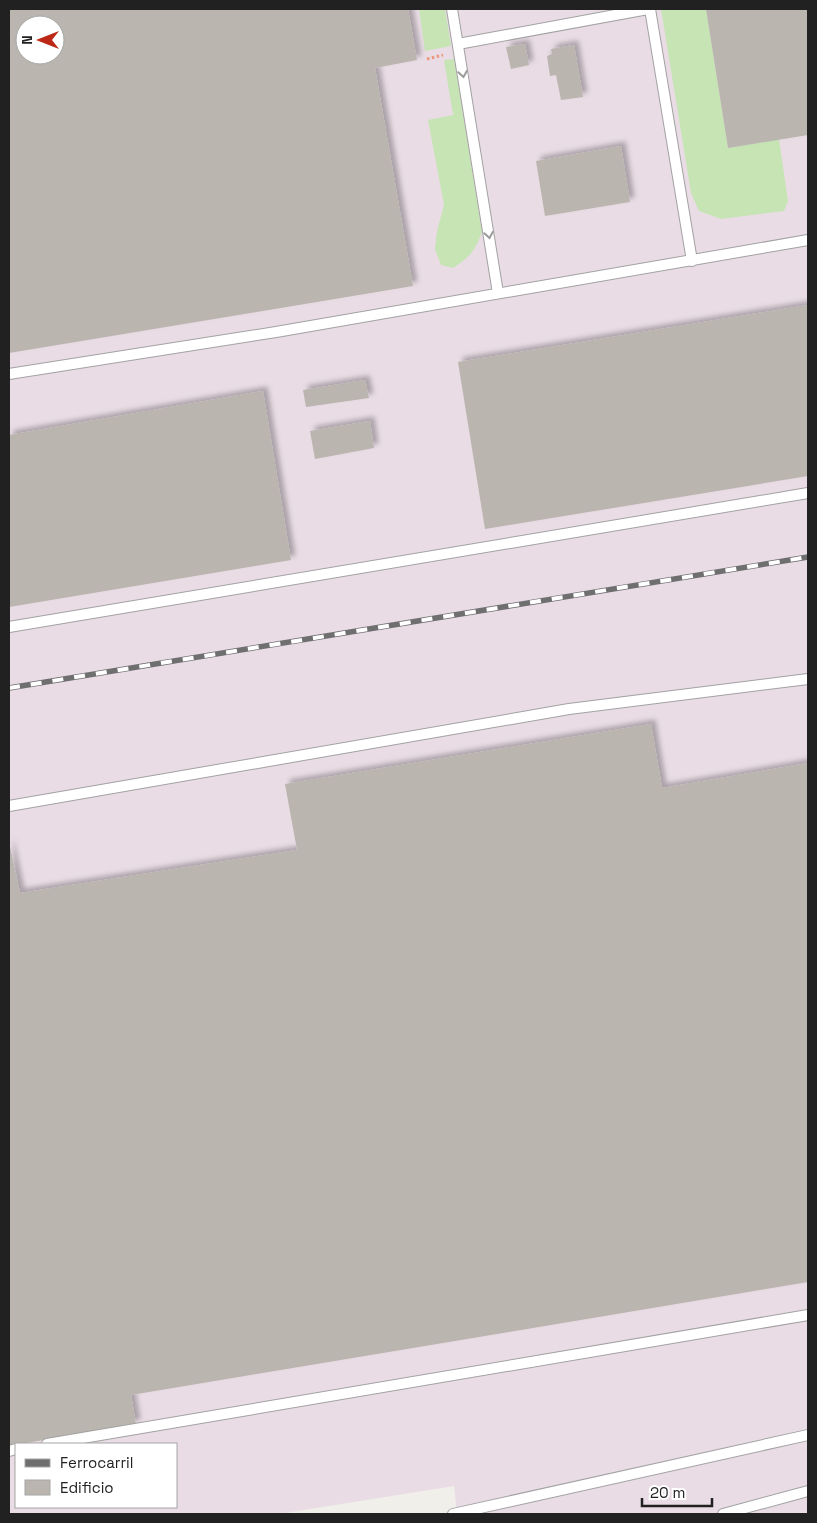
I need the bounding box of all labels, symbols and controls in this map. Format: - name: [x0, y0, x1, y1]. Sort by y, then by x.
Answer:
- north arrow: [15, 15, 65, 65]
- text: N: [18, 35, 36, 45]
- one-way arrow: [457, 70, 467, 79]
- one-way arrow: [483, 230, 493, 239]
- legend: [15, 1443, 178, 1508]
- text: Ferrocarril: [60, 1453, 133, 1472]
- scale bar: [642, 1476, 712, 1508]
- text: Edificio: [60, 1478, 114, 1497]
- text: 20 m: [650, 1483, 685, 1502]

